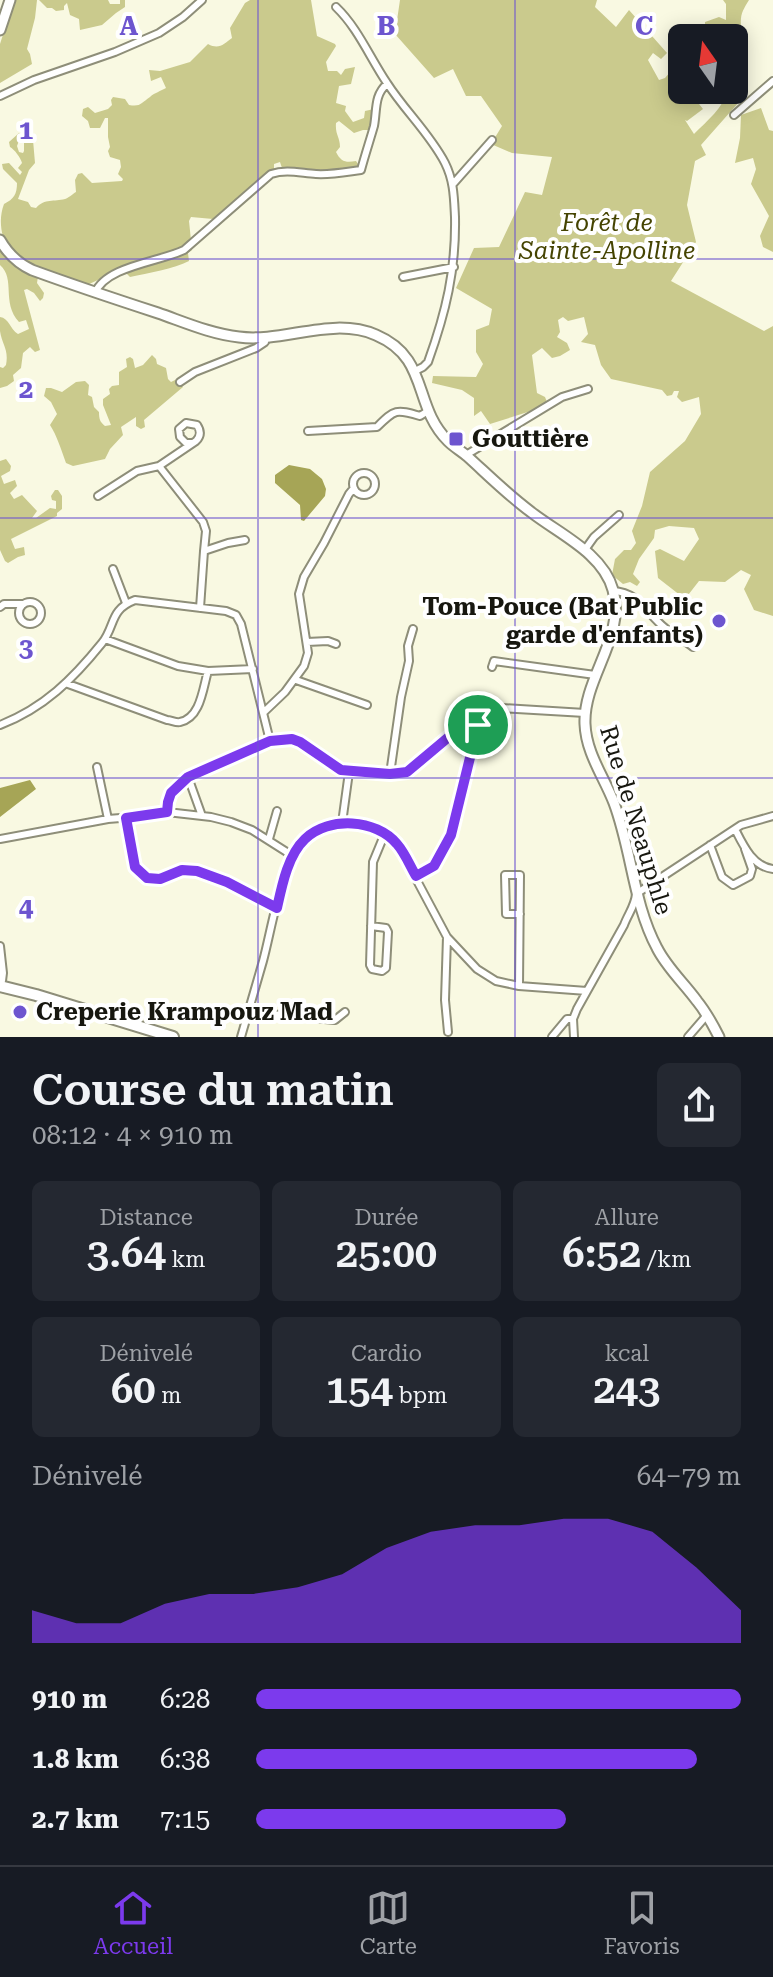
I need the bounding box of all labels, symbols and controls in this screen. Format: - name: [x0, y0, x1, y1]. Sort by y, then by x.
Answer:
- text: A: [120, 11, 139, 41]
- text: B: [377, 11, 395, 41]
- text: C: [635, 11, 653, 41]
- north arrow: [668, 24, 748, 104]
- map controls: [668, 24, 748, 104]
- text: 1: [19, 115, 33, 145]
- park label: Forêt de Sainte-Apolline: [518, 209, 695, 265]
- text: 2: [19, 374, 33, 404]
- place label: Gouttière: [472, 425, 589, 453]
- marker: Gouttière: [447, 430, 465, 448]
- place label: Tom-Pouce (Bat Public garde d'enfants): [422, 593, 703, 649]
- marker: Tom-Pouce (Bat Public garde d'enfants): [710, 612, 728, 630]
- text: 3: [19, 633, 33, 663]
- pin: [444, 691, 512, 759]
- icon: arrive: [456, 703, 500, 747]
- street label: Rue de Neauphle: [594, 722, 678, 918]
- text: 4: [19, 892, 34, 922]
- place label: Creperie Krampouz Mad: [36, 998, 333, 1026]
- marker: Creperie Krampouz Mad: [11, 1003, 29, 1021]
- button: share: [657, 1063, 741, 1147]
- text: Course du matin: [32, 1064, 394, 1116]
- text: 08:12 · 4 × 910 m: [32, 1120, 233, 1150]
- text: Distance: [100, 1205, 193, 1230]
- text: Durée: [355, 1205, 418, 1230]
- text: Allure: [595, 1205, 659, 1230]
- text: 3.64: [87, 1230, 166, 1277]
- text: 25:00: [336, 1230, 437, 1277]
- text: 6:52: [562, 1230, 641, 1277]
- text: km: [166, 1247, 205, 1272]
- text: /km: [641, 1247, 691, 1272]
- text: Dénivelé: [99, 1341, 193, 1366]
- text: Cardio: [351, 1341, 422, 1366]
- text: kcal: [605, 1341, 649, 1366]
- text: 60: [111, 1366, 156, 1413]
- text: 154: [326, 1366, 393, 1413]
- text: 243: [593, 1366, 660, 1413]
- text: m: [156, 1383, 181, 1408]
- text: bpm: [393, 1383, 447, 1408]
- text: Dénivelé: [32, 1461, 142, 1491]
- text: 64–79 m: [637, 1461, 741, 1491]
- text: 910 m: [32, 1684, 107, 1714]
- text: 6:28: [160, 1684, 210, 1714]
- text: 1.8 km: [32, 1744, 119, 1774]
- text: 6:38: [160, 1744, 210, 1774]
- text: 2.7 km: [32, 1804, 119, 1834]
- text: 7:15: [160, 1804, 210, 1834]
- tab: Accueil: [93, 1886, 173, 1959]
- tab: Carte: [360, 1886, 417, 1959]
- tab: Favoris: [604, 1886, 680, 1959]

